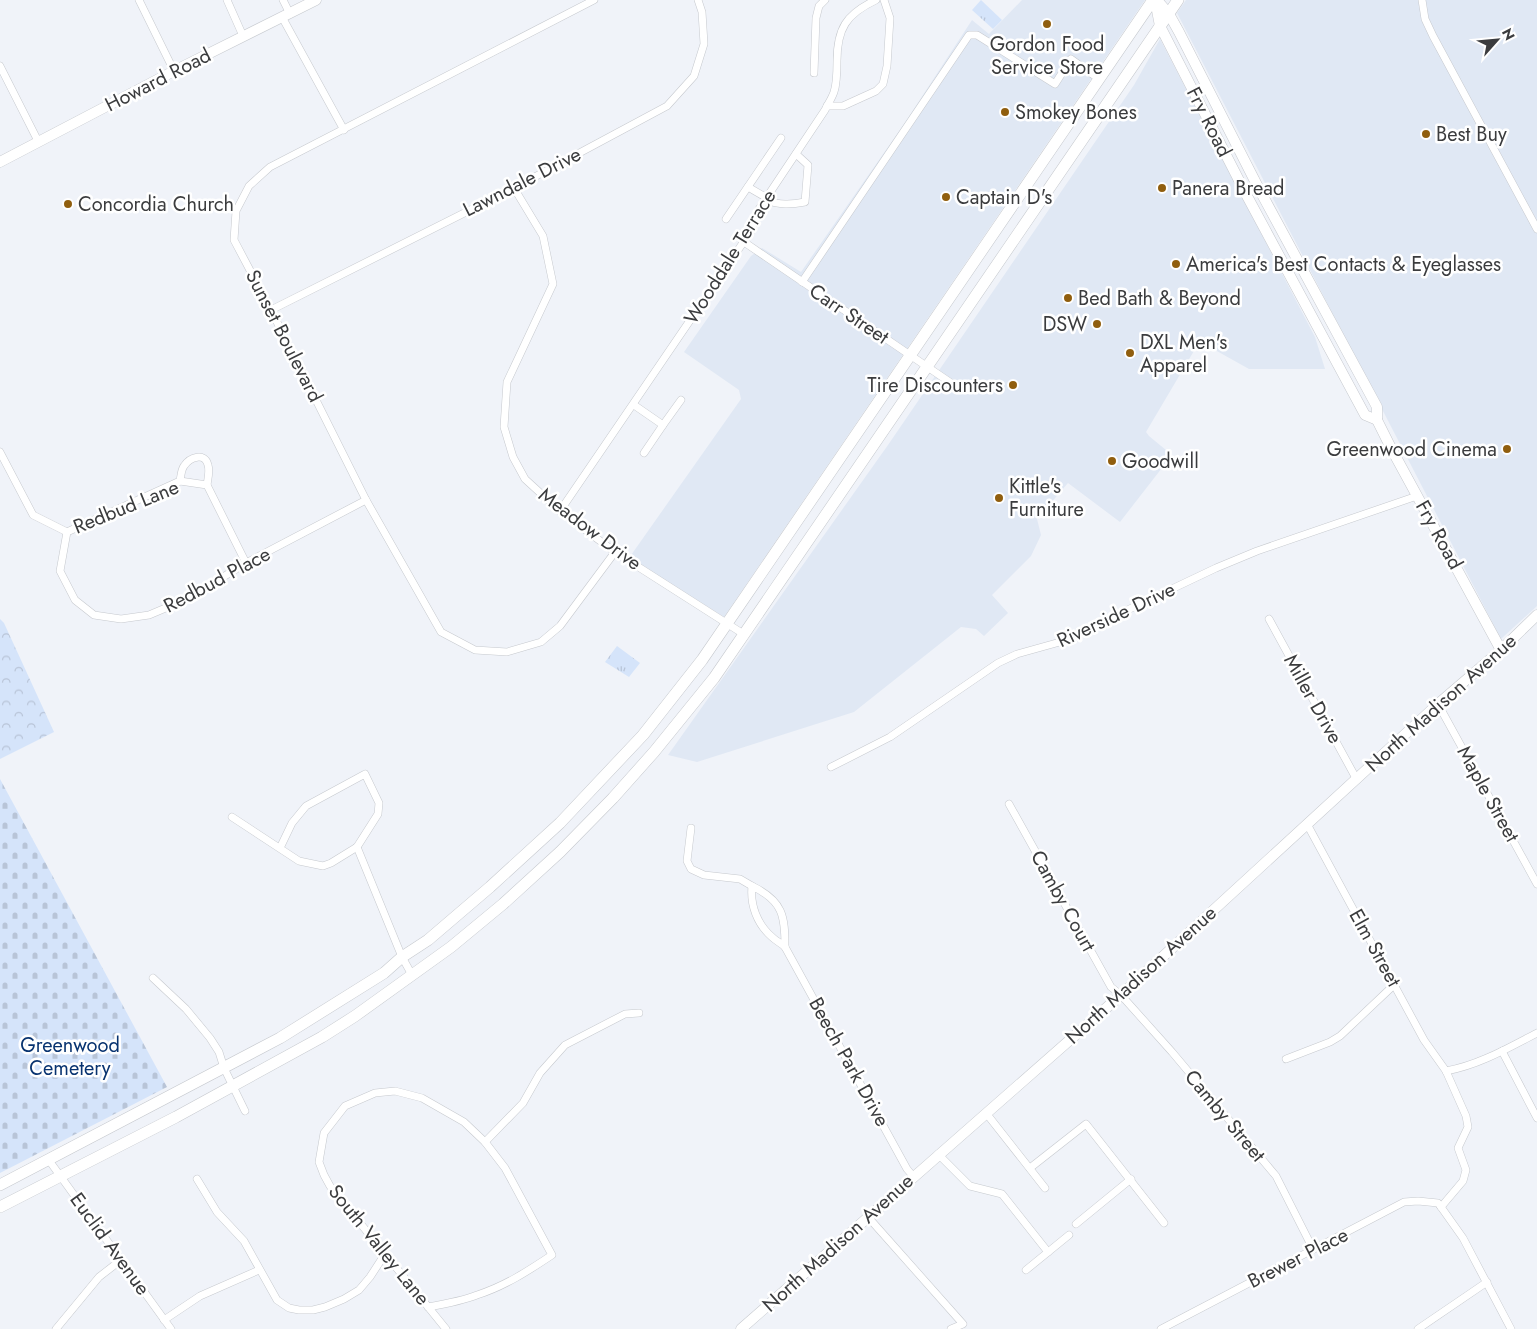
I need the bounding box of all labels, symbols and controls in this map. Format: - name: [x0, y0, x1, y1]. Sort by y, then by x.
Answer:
- north arrow: [1472, 15, 1522, 65]
- marker: Gordon Food Service Store: [1041, 18, 1053, 30]
- text: N: [1497, 25, 1520, 44]
- place label: Gordon Food Service Store: [990, 30, 1104, 82]
- street label: Howard Road: [100, 41, 216, 119]
- street label: Fry Road: [1179, 82, 1239, 162]
- place label: Smokey Bones: [1015, 98, 1137, 127]
- marker: Smokey Bones: [999, 106, 1011, 118]
- place label: Best Buy: [1436, 120, 1507, 149]
- marker: Best Buy: [1420, 128, 1432, 140]
- street label: Lawndale Drive: [458, 140, 586, 224]
- place label: Panera Bread: [1172, 174, 1284, 203]
- marker: Panera Bread: [1156, 182, 1168, 194]
- place label: Captain D's: [956, 183, 1052, 212]
- street label: Wooddale Terrace: [677, 184, 783, 330]
- place label: Concordia Church: [78, 190, 234, 219]
- marker: Captain D's: [940, 191, 952, 203]
- marker: Concordia Church: [62, 198, 74, 210]
- place label: America's Best Contacts & Eyeglasses: [1186, 250, 1501, 279]
- marker: America's Best Contacts & Eyeglasses: [1170, 258, 1182, 270]
- street label: Sunset Boulevard: [238, 265, 330, 407]
- street label: Carr Street: [803, 277, 895, 352]
- place label: Bed Bath & Beyond: [1078, 284, 1241, 313]
- marker: Bed Bath & Beyond: [1062, 292, 1074, 304]
- place label: DSW: [1043, 310, 1087, 339]
- marker: DSW: [1091, 318, 1103, 330]
- place label: DXL Men's Apparel: [1140, 328, 1227, 380]
- marker: DXL Men's Apparel: [1124, 347, 1136, 359]
- place label: Tire Discounters: [867, 371, 1003, 400]
- marker: Tire Discounters: [1007, 379, 1019, 391]
- place label: Greenwood Cinema: [1326, 435, 1497, 464]
- marker: Greenwood Cinema: [1501, 443, 1513, 455]
- place label: Goodwill: [1122, 447, 1199, 476]
- marker: Goodwill: [1106, 455, 1118, 467]
- place label: Kittle's Furniture: [1009, 472, 1084, 524]
- street label: Redbud Lane: [69, 473, 183, 541]
- street label: Meadow Drive: [532, 481, 648, 577]
- marker: Kittle's Furniture: [993, 492, 1005, 504]
- street label: Fry Road: [1408, 495, 1470, 575]
- street label: Redbud Place: [158, 540, 276, 620]
- street label: Riverside Drive: [1052, 575, 1180, 655]
- street label: North Madison Avenue: [1359, 627, 1523, 779]
- street label: Miller Drive: [1277, 649, 1349, 749]
- street label: Maple Street: [1450, 741, 1526, 847]
- street label: Camby Court: [1023, 845, 1103, 957]
- street label: North Madison Avenue: [1059, 899, 1223, 1051]
- street label: Elm Street: [1342, 904, 1408, 992]
- street label: Beech Park Drive: [801, 992, 897, 1132]
- park label: Greenwood Cemetery: [20, 1031, 120, 1083]
- street label: Camby Street: [1178, 1064, 1272, 1169]
- street label: North Madison Avenue: [756, 1167, 920, 1319]
- street label: South Valley Lane: [321, 1178, 437, 1312]
- street label: Euclid Avenue: [63, 1187, 157, 1301]
- street label: Brewer Place: [1243, 1220, 1353, 1296]

